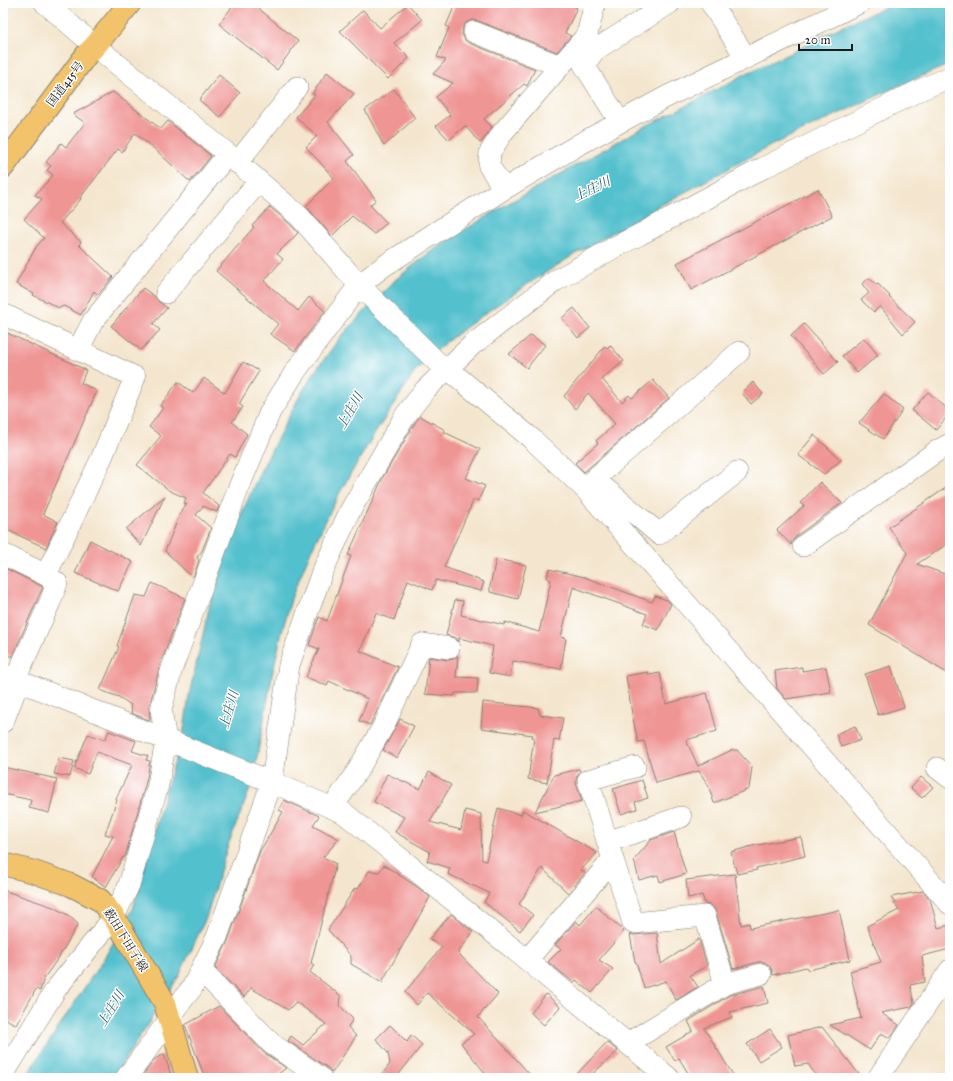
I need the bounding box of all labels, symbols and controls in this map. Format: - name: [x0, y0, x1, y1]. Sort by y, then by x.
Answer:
- scale bar: [799, 26, 852, 52]
- text: 20 m: [805, 33, 831, 47]
- street label: 国道415号: [43, 59, 87, 109]
- water label: 上庄川: [571, 172, 615, 205]
- water label: 上庄川: [333, 388, 368, 432]
- water label: 上庄川: [216, 687, 243, 731]
- street label: 薮田下田子線: [101, 906, 151, 974]
- water label: 上庄川: [94, 987, 129, 1030]

